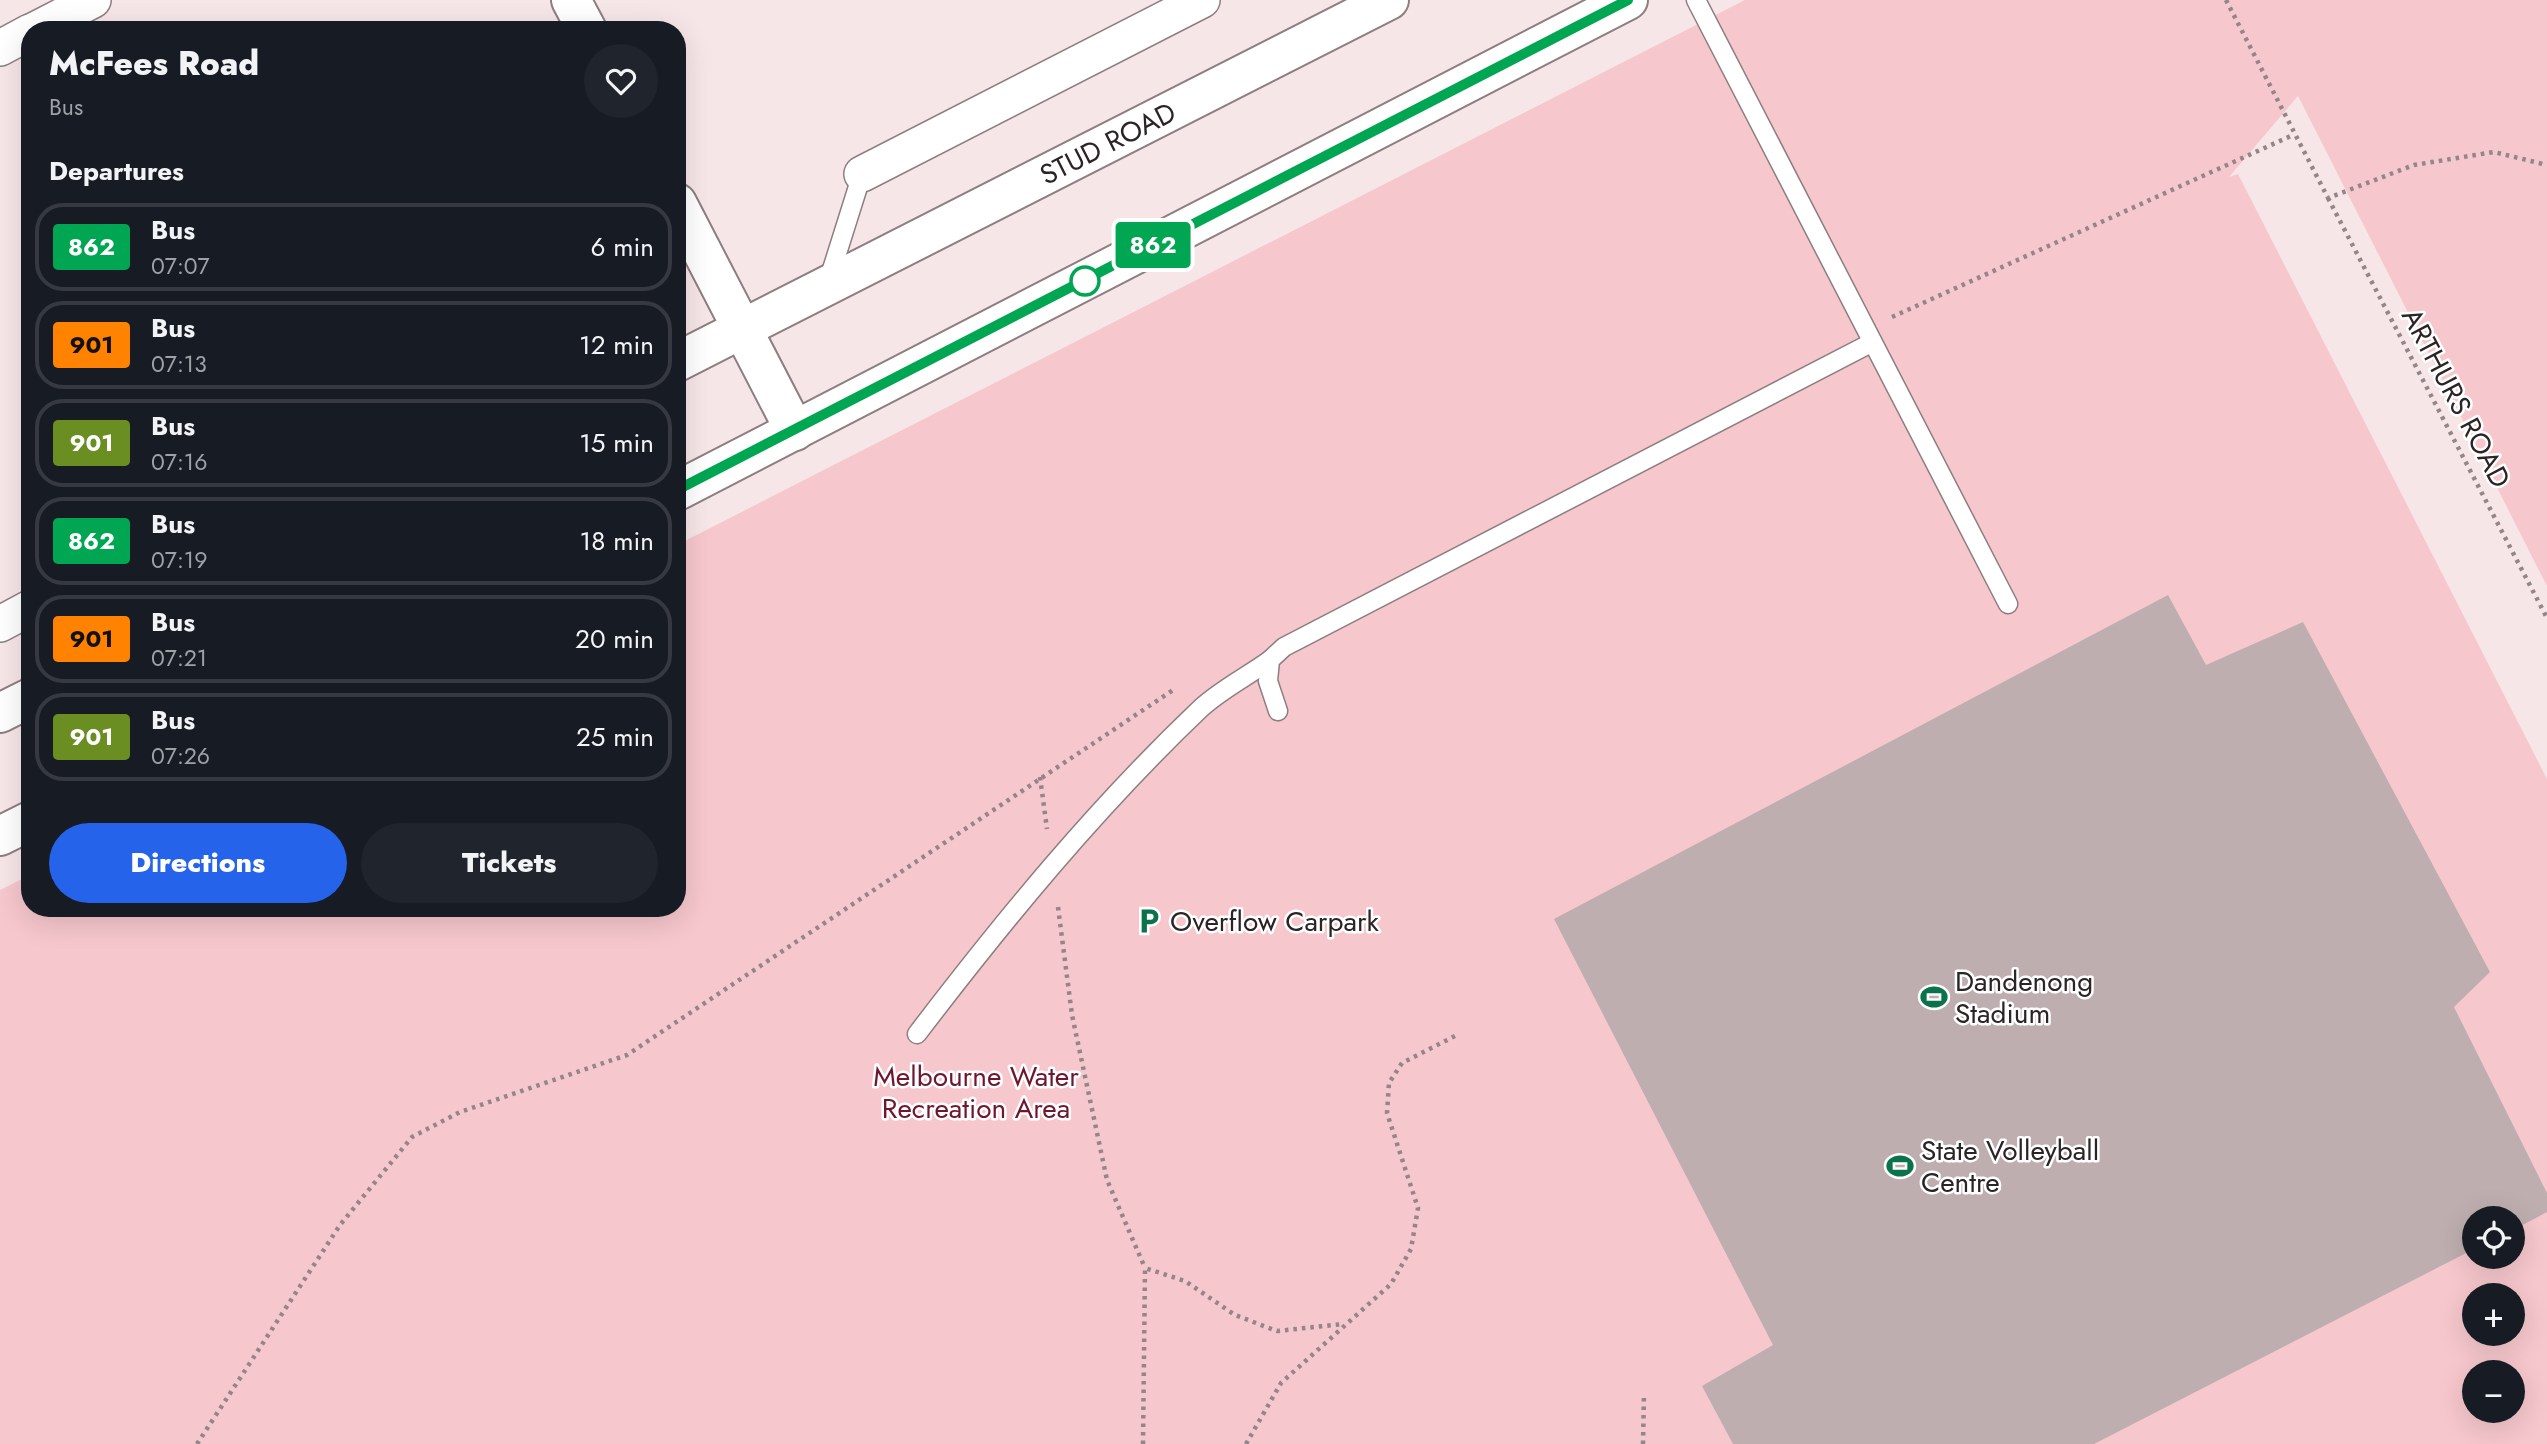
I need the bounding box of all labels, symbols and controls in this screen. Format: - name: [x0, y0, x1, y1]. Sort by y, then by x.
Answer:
- text: McFees Road: [49, 40, 259, 87]
- button: heart: [584, 44, 658, 118]
- text: Bus: [49, 90, 83, 124]
- street label: STUD ROAD: [1032, 91, 1183, 195]
- text: Departures: [49, 152, 184, 190]
- text: Bus: [151, 211, 195, 249]
- line badge: 862: [1113, 222, 1193, 268]
- text: 862: [1130, 227, 1176, 262]
- text: 6 min: [591, 228, 654, 266]
- text: 862: [68, 229, 115, 264]
- text: 07:07: [151, 249, 210, 283]
- unlabelled marker: [1070, 266, 1100, 296]
- street label: ARTHURS ROAD: [2391, 301, 2521, 495]
- text: Bus: [151, 309, 195, 347]
- text: 12 min: [579, 326, 654, 364]
- text: 901: [69, 327, 114, 362]
- text: 07:13: [151, 347, 207, 381]
- text: Bus: [151, 407, 195, 445]
- text: 15 min: [579, 424, 654, 462]
- text: 901: [69, 425, 114, 460]
- text: 07:16: [151, 445, 207, 479]
- text: Bus: [151, 505, 195, 543]
- text: 18 min: [580, 522, 654, 560]
- text: 862: [68, 523, 115, 558]
- text: 07:19: [151, 543, 207, 577]
- text: Bus: [151, 603, 195, 641]
- text: 20 min: [575, 620, 654, 658]
- text: 901: [69, 621, 114, 656]
- text: 07:21: [151, 641, 207, 675]
- text: Bus: [151, 701, 195, 739]
- text: 25 min: [576, 718, 654, 756]
- text: 901: [69, 719, 114, 754]
- text: 07:26: [151, 739, 210, 773]
- button: Directions: [49, 823, 347, 903]
- button: Tickets: [361, 823, 658, 903]
- place label: Overflow Carpark: [1170, 901, 1380, 942]
- parking icon: Overflow Carpark: [1134, 906, 1164, 936]
- place label: Dandenong Stadium: [1955, 961, 2093, 1034]
- sports icon: Dandenong Stadium: [1919, 982, 1949, 1012]
- park label: Melbourne Water Recreation Area: [873, 1056, 1079, 1129]
- place label: State Volleyball Centre: [1921, 1130, 2099, 1203]
- sports icon: State Volleyball Centre: [1885, 1151, 1915, 1181]
- map controls: [2462, 1206, 2525, 1423]
- button: locate: [2462, 1206, 2525, 1269]
- button: +: [2462, 1283, 2525, 1346]
- button: −: [2462, 1360, 2525, 1423]

